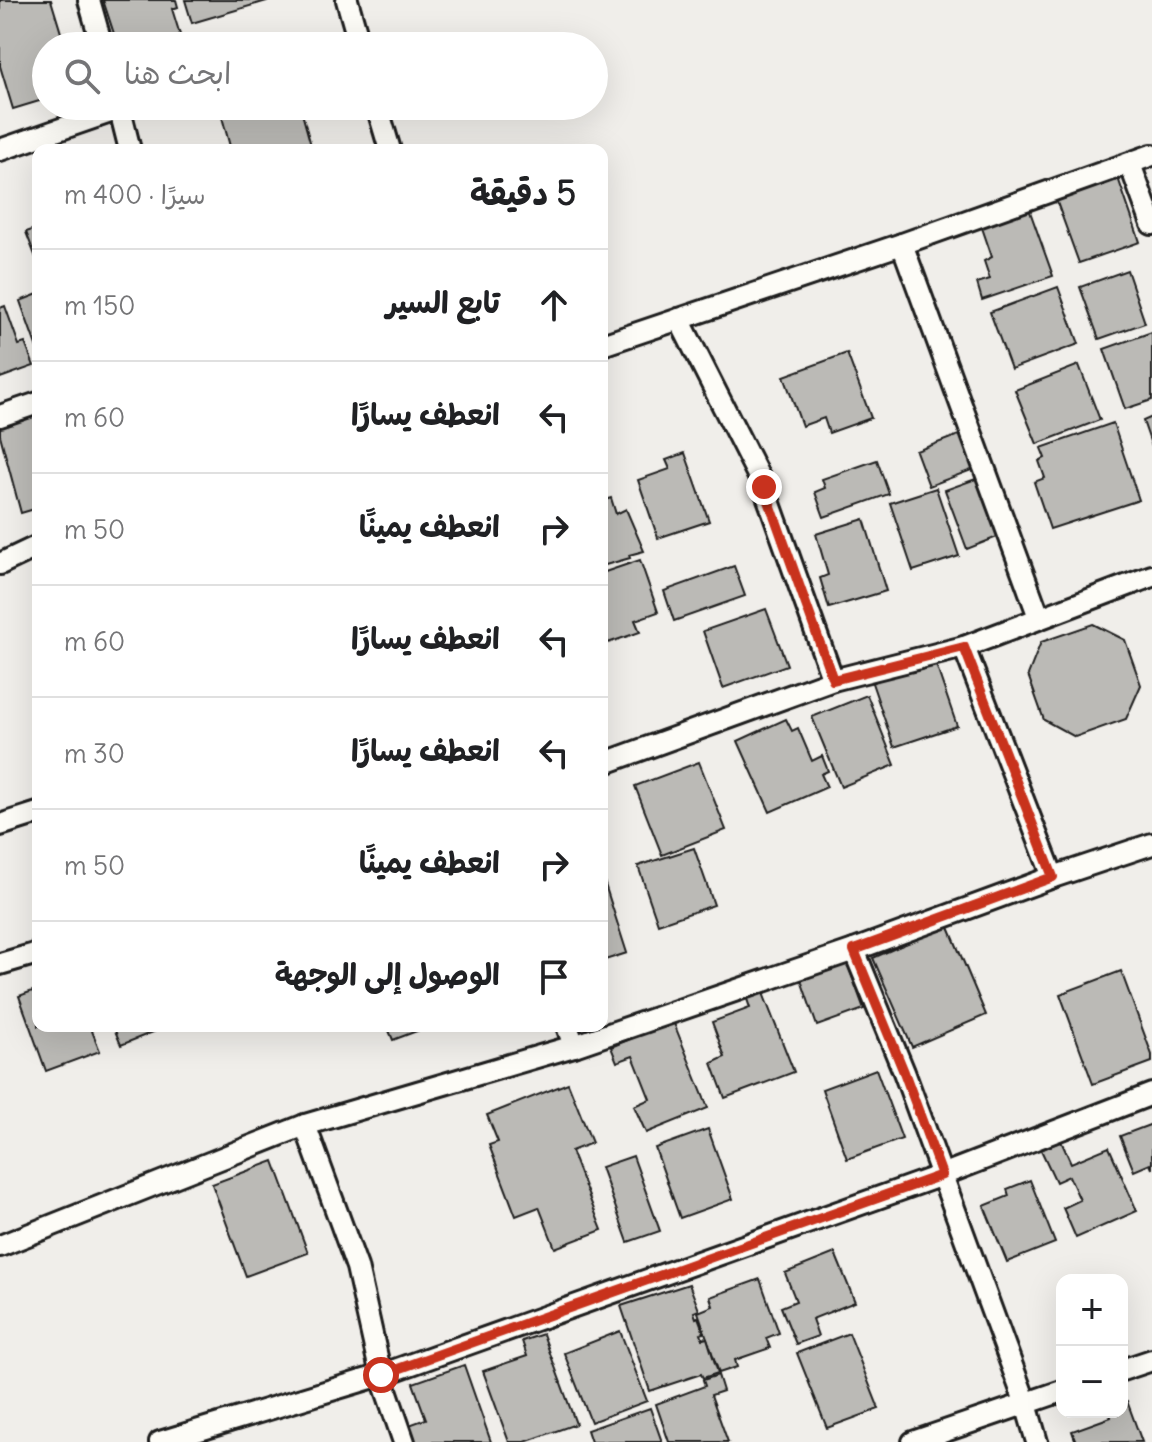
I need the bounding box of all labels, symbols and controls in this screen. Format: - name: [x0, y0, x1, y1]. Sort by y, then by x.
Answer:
- search box: [32, 32, 608, 120]
- icon: search: [60, 54, 104, 98]
- text: ابحث هنا: [124, 54, 231, 92]
- text: 5 دقيقة: [470, 171, 576, 214]
- text: سيرًا · 400 m: [64, 178, 206, 211]
- text: تابع السير: [386, 283, 500, 321]
- icon: ahead: [532, 283, 576, 327]
- text: 150 m: [64, 289, 135, 322]
- text: انعطف يسارًا: [351, 395, 500, 433]
- icon: left: [532, 395, 576, 439]
- text: 60 m: [64, 401, 125, 434]
- route end: [746, 469, 782, 505]
- text: انعطف يمينًا: [359, 507, 500, 545]
- icon: right: [532, 507, 576, 551]
- text: 50 m: [64, 513, 125, 546]
- text: انعطف يسارًا: [351, 619, 500, 657]
- icon: left: [532, 619, 576, 663]
- text: 60 m: [64, 625, 125, 658]
- text: انعطف يسارًا: [351, 731, 500, 769]
- icon: left: [532, 731, 576, 775]
- text: 30 m: [64, 737, 125, 770]
- text: انعطف يمينًا: [359, 843, 500, 881]
- icon: right: [532, 843, 576, 887]
- text: 50 m: [64, 849, 125, 882]
- text: الوصول إلى الوجهة: [275, 955, 500, 993]
- icon: arrive: [532, 955, 576, 999]
- map controls: [1056, 1274, 1128, 1418]
- button: +: [1056, 1274, 1128, 1346]
- button: −: [1056, 1346, 1128, 1418]
- route start: [363, 1357, 399, 1393]

